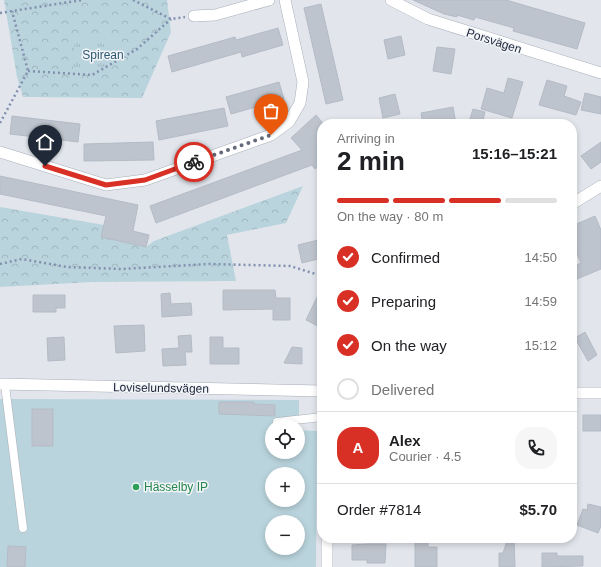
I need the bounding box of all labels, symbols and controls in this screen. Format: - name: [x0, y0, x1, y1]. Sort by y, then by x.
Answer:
- street label: Porsvägen: [465, 25, 523, 57]
- park label: Spirean: [82, 48, 124, 62]
- pin: [254, 94, 288, 135]
- icon: bag: [260, 100, 282, 122]
- pin: [28, 125, 62, 166]
- icon: home: [34, 131, 56, 153]
- text: Arriving in: [337, 131, 395, 146]
- courier: [174, 142, 214, 182]
- text: 15:16–15:21: [472, 145, 557, 162]
- text: 2 min: [337, 146, 405, 176]
- icon: bike: [183, 151, 205, 173]
- text: On the way · 80 m: [337, 209, 443, 224]
- icon: check: [337, 246, 359, 268]
- text: Confirmed: [371, 249, 440, 266]
- text: 14:50: [524, 250, 557, 265]
- icon: check: [337, 290, 359, 312]
- text: Preparing: [371, 293, 436, 310]
- text: 14:59: [524, 294, 557, 309]
- icon: check: [337, 334, 359, 356]
- text: On the way: [371, 337, 447, 354]
- text: 15:12: [524, 338, 557, 353]
- street label: Loviselundsvägen: [113, 380, 209, 396]
- text: Delivered: [371, 381, 434, 398]
- map controls: [265, 419, 305, 555]
- button: locate: [265, 419, 305, 459]
- button: phone: [515, 427, 557, 469]
- text: Alex: [389, 432, 421, 449]
- text: A: [353, 439, 363, 456]
- text: Courier · 4.5: [389, 449, 461, 464]
- button: +: [265, 467, 305, 507]
- place label: Hässelby IP: [144, 480, 208, 494]
- marker: Hässelby IP: [131, 482, 141, 492]
- text: Order #7814: [337, 501, 421, 518]
- text: $5.70: [519, 501, 557, 518]
- button: −: [265, 515, 305, 555]

